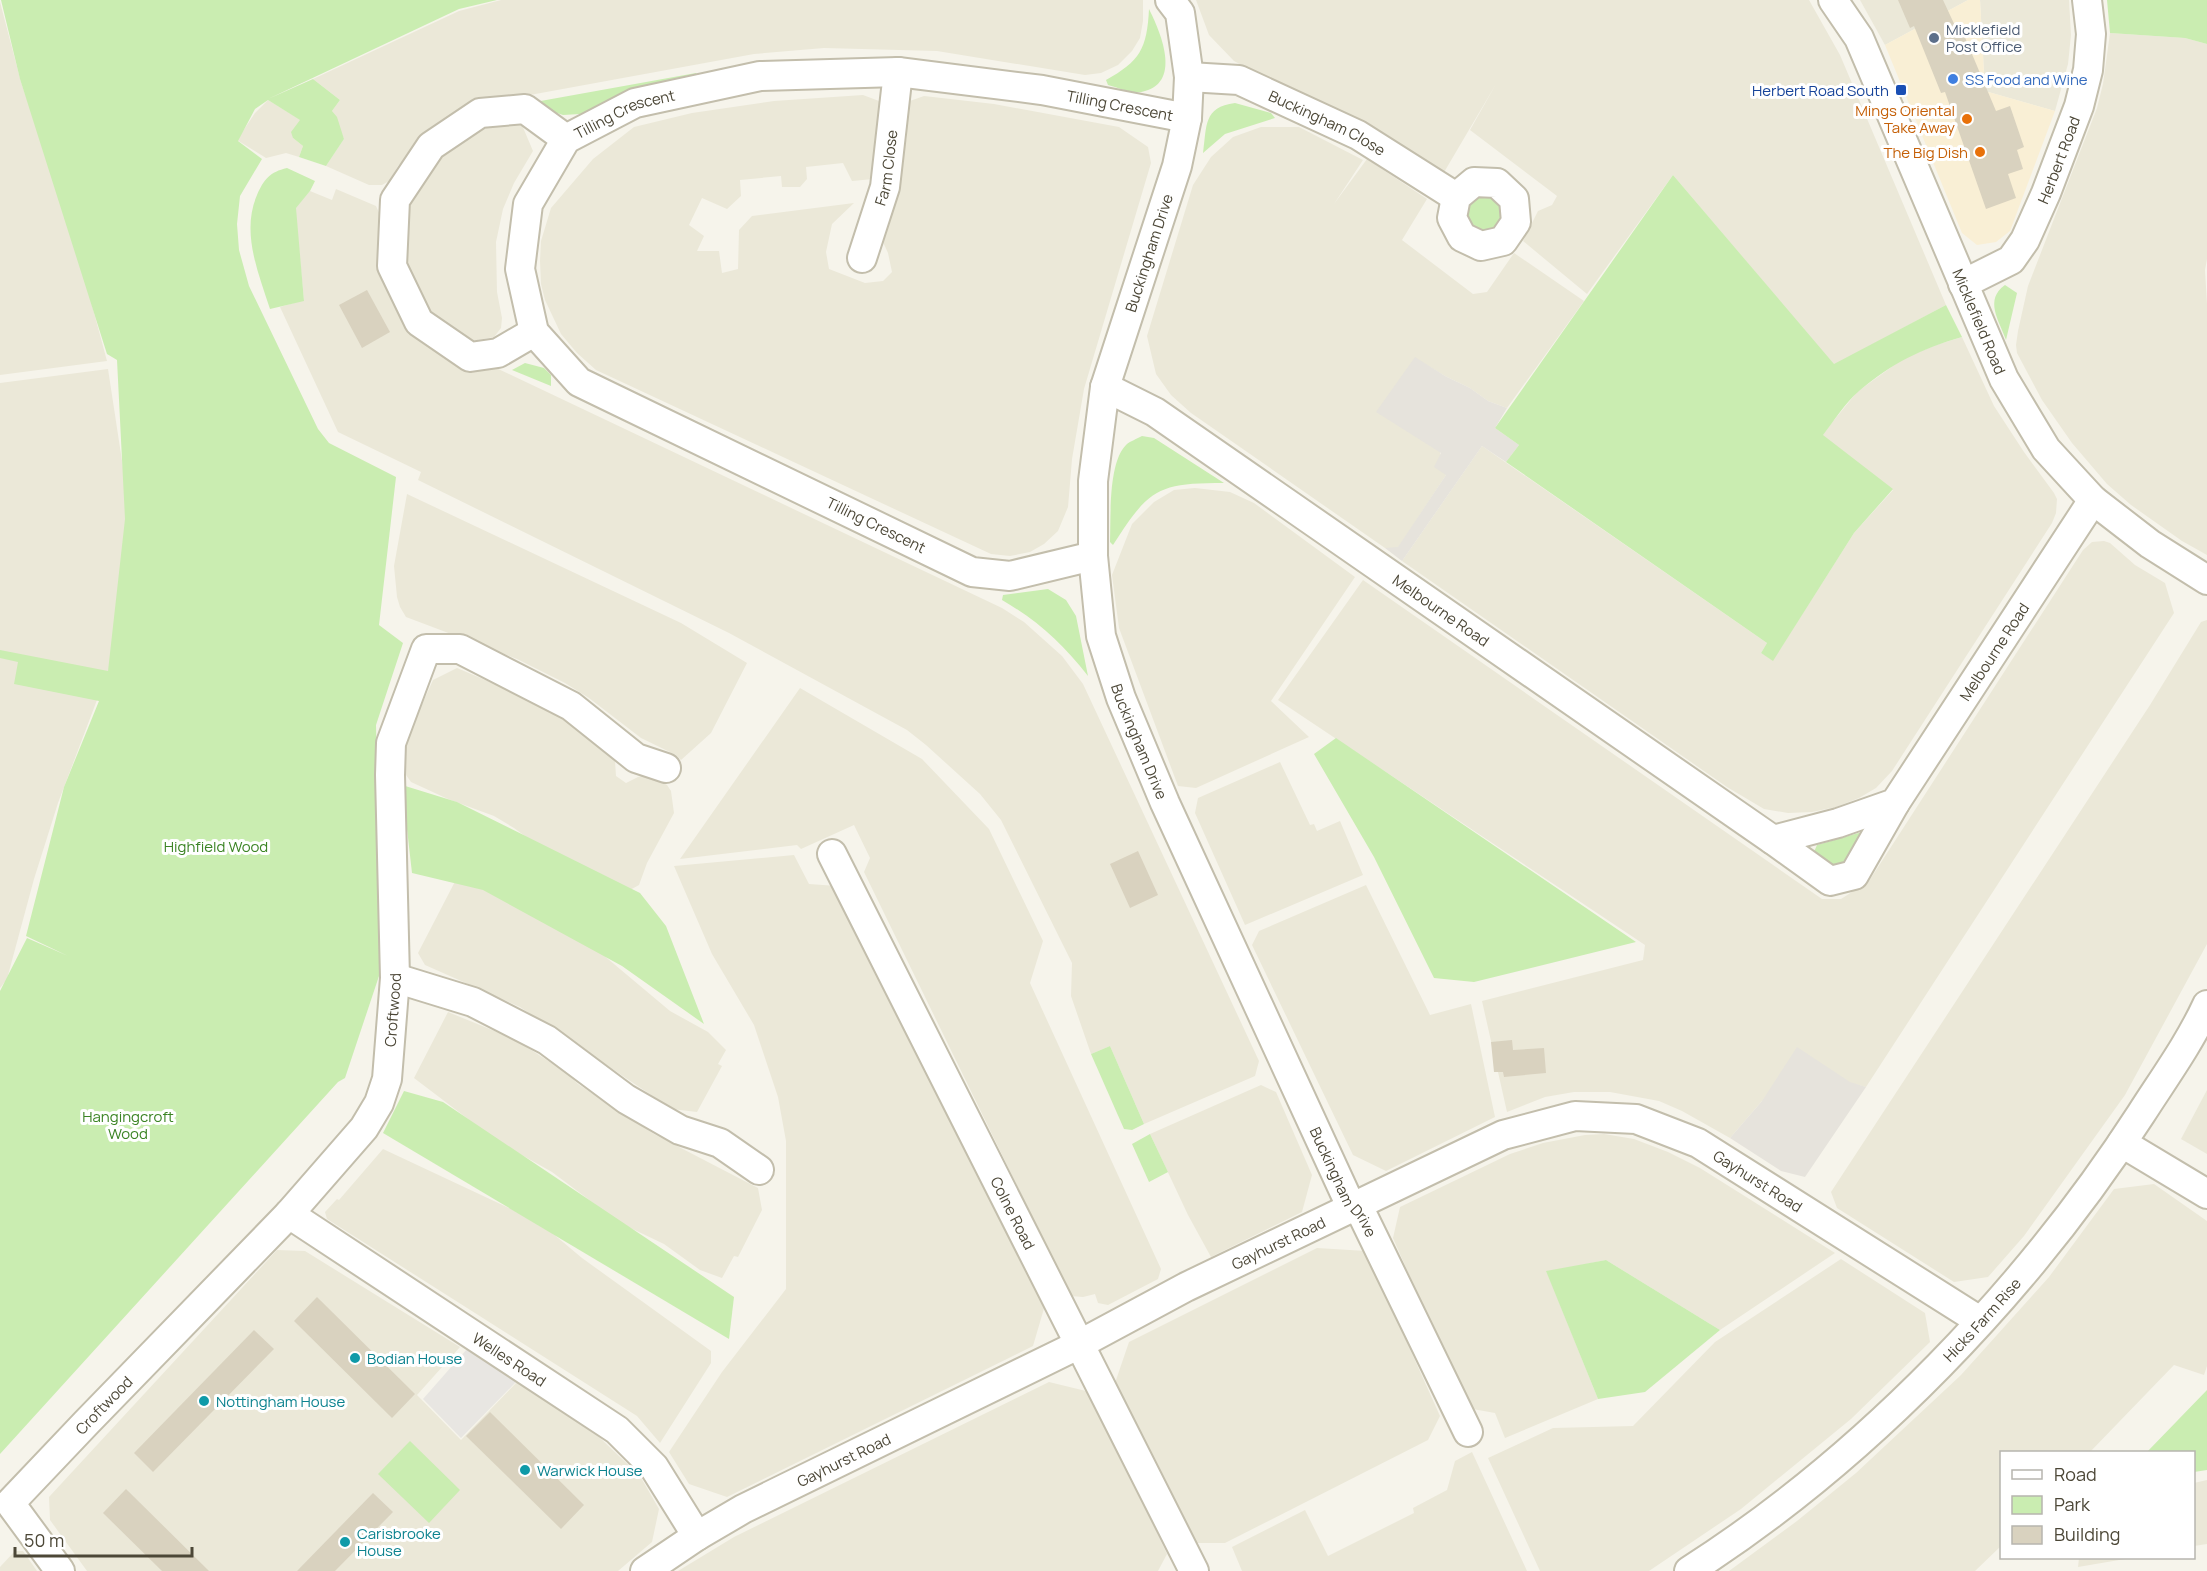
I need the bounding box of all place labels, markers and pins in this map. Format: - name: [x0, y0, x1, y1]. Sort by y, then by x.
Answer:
- place label: Micklefield Post Office: [1946, 19, 2022, 57]
- marker: Micklefield Post Office: [1927, 31, 1941, 45]
- place label: SS Food and Wine: [1965, 69, 2088, 90]
- marker: SS Food and Wine: [1946, 72, 1960, 86]
- place label: Herbert Road South: [1752, 80, 1889, 101]
- marker: Herbert Road South: [1894, 83, 1908, 97]
- place label: Mings Oriental Take Away: [1855, 100, 1955, 138]
- marker: Mings Oriental Take Away: [1960, 112, 1974, 126]
- place label: The Big Dish: [1883, 142, 1968, 163]
- marker: The Big Dish: [1973, 145, 1987, 159]
- place label: Bodian House: [367, 1348, 463, 1369]
- marker: Bodian House: [348, 1351, 362, 1365]
- place label: Nottingham House: [216, 1391, 345, 1412]
- marker: Nottingham House: [197, 1394, 211, 1408]
- place label: Warwick House: [537, 1460, 643, 1481]
- marker: Warwick House: [518, 1463, 532, 1477]
- place label: Carisbrooke House: [357, 1523, 441, 1561]
- marker: Carisbrooke House: [338, 1535, 352, 1549]

